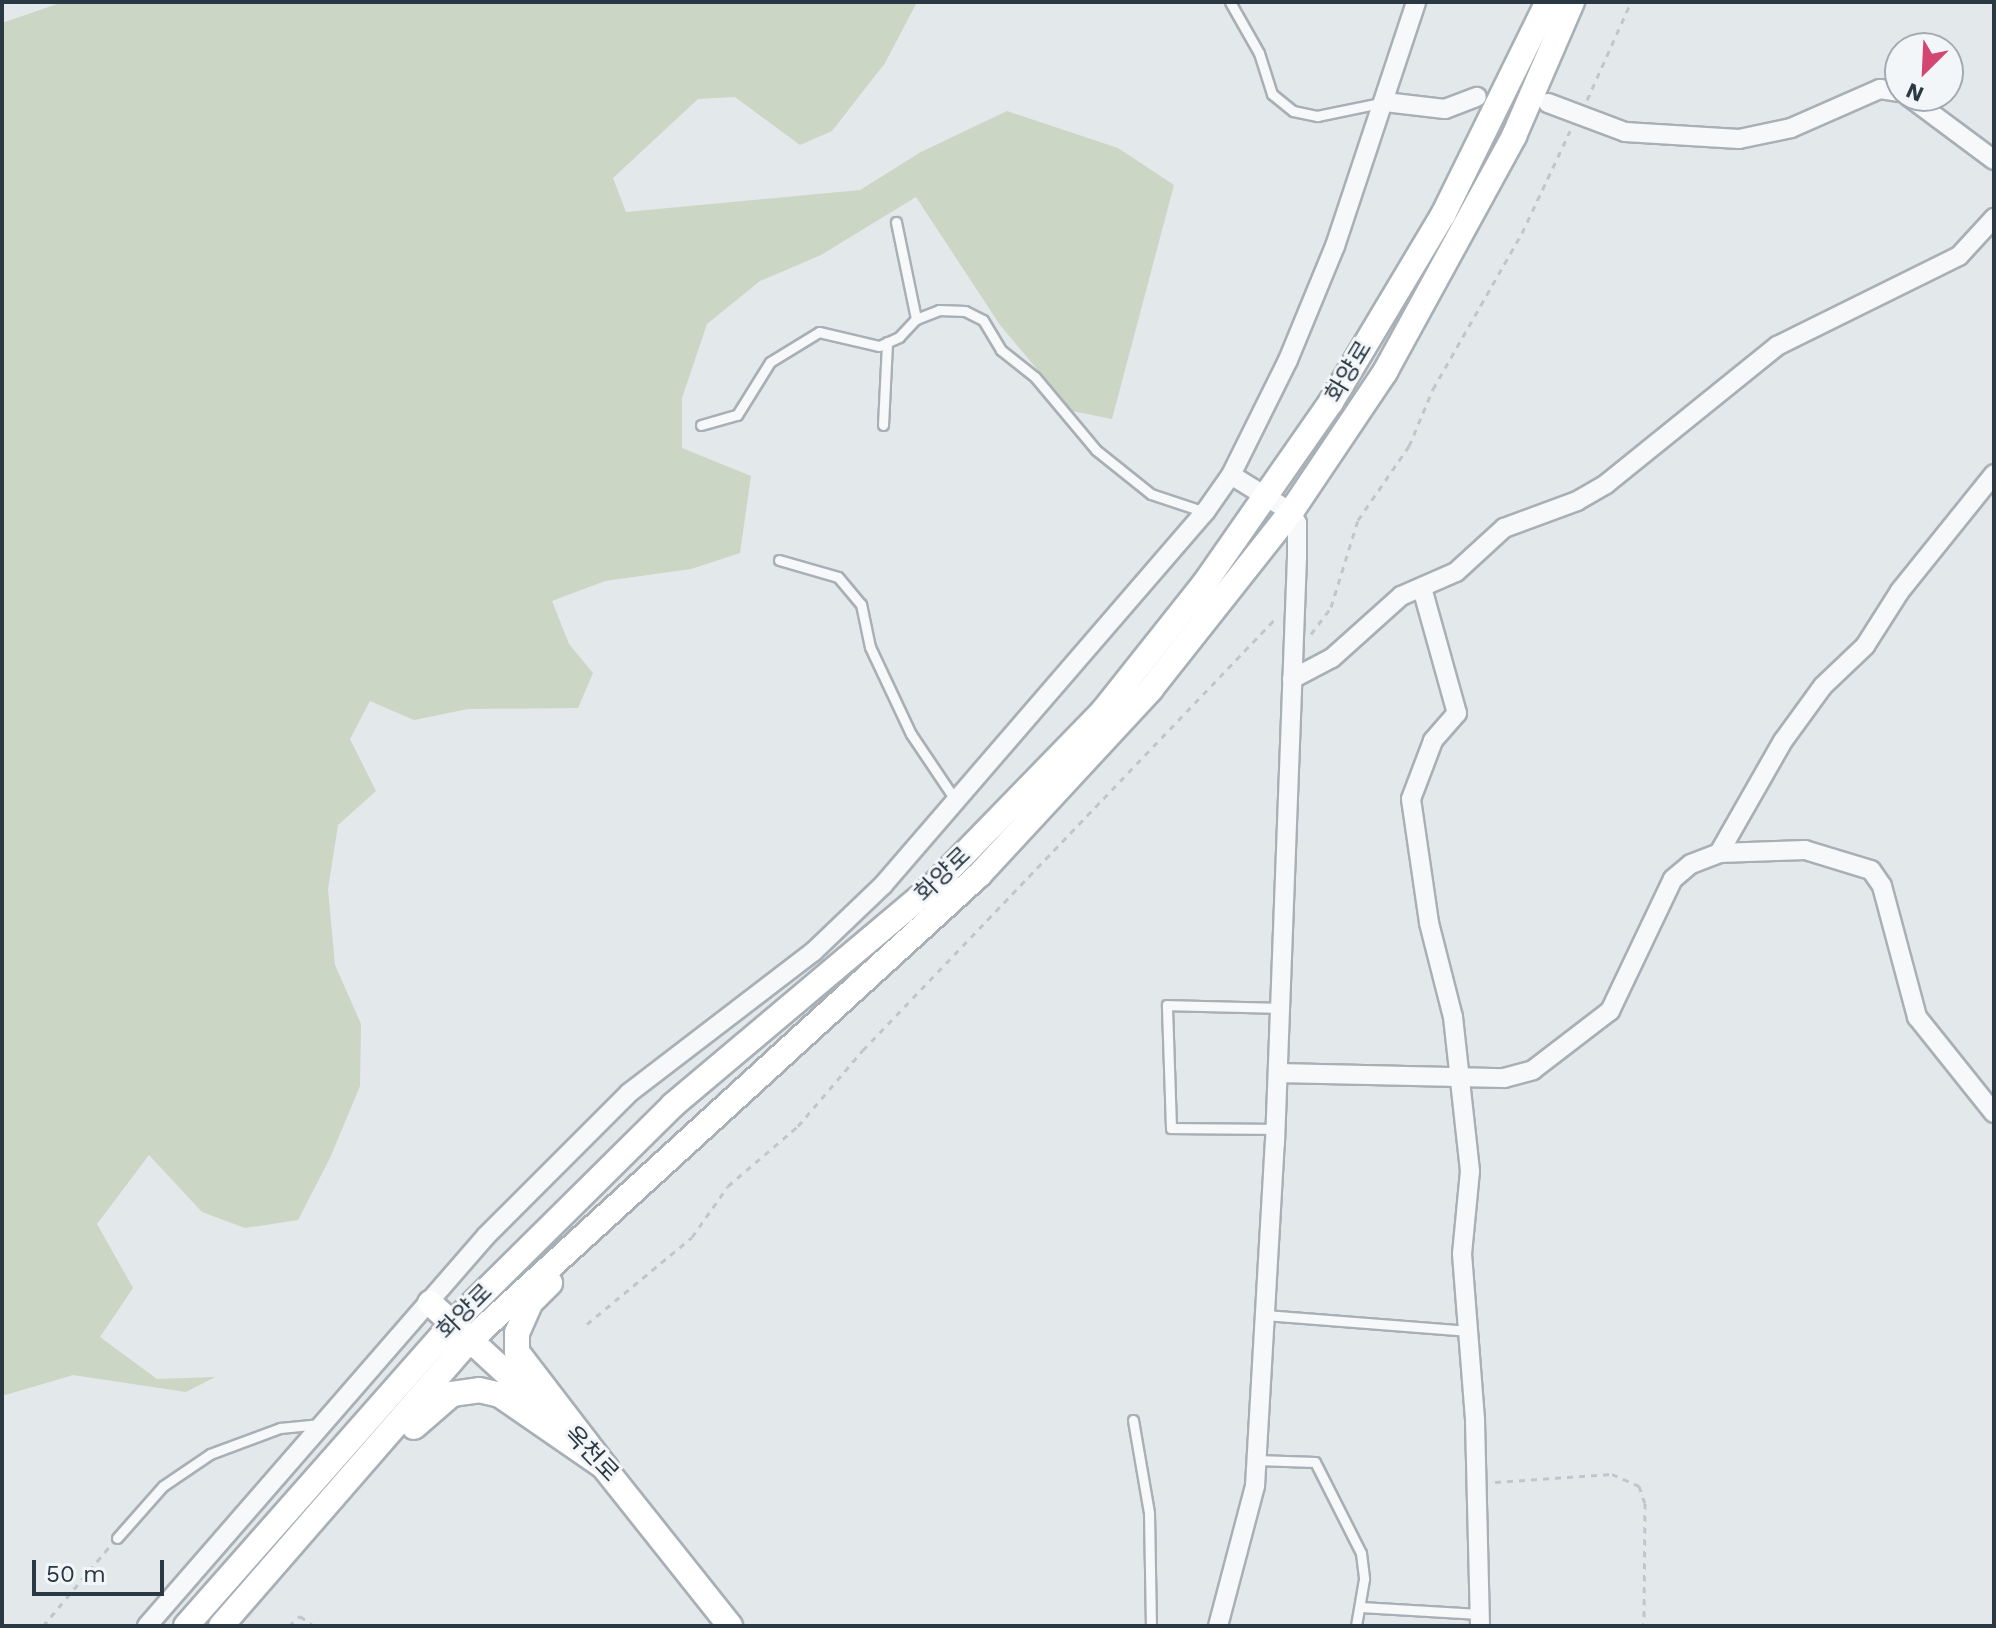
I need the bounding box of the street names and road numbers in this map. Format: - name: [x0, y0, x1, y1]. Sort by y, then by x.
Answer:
- street label: 화양로: [1320, 336, 1378, 408]
- street label: 화양로: [909, 842, 977, 908]
- street label: 화양로: [431, 1278, 499, 1346]
- street label: 옥천로: [558, 1420, 624, 1488]

